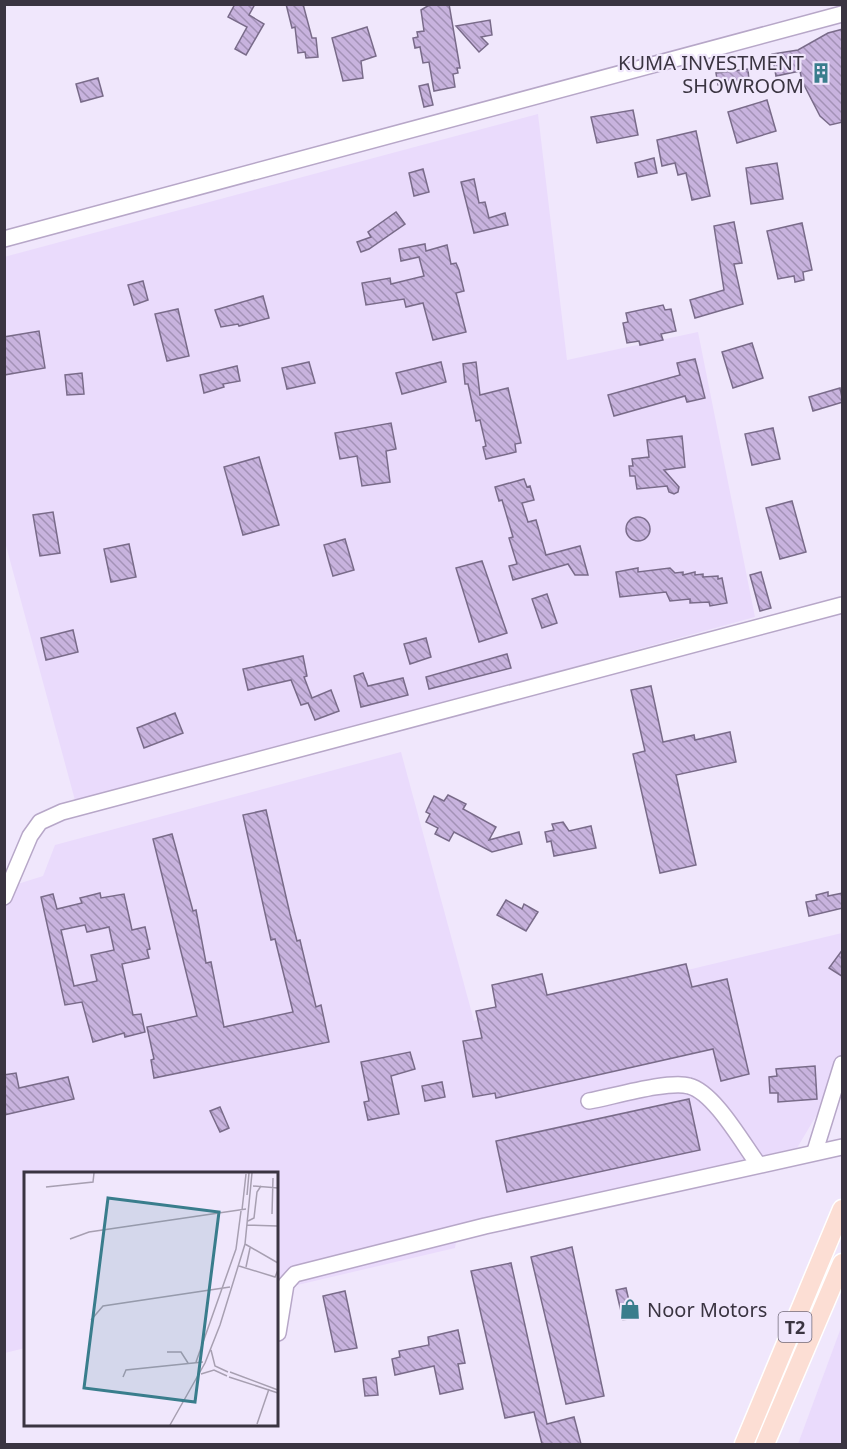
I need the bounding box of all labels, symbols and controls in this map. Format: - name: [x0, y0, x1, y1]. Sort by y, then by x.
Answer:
- place label: KUMA INVESTMENT SHOWROOM: [618, 49, 804, 99]
- building icon: KUMA INVESTMENT SHOWROOM: [809, 61, 833, 85]
- inset map: [24, 1172, 278, 1425]
- place label: Noor Motors: [647, 1296, 767, 1323]
- shop icon: Noor Motors: [618, 1297, 642, 1321]
- road number: T2: [778, 1312, 812, 1342]

